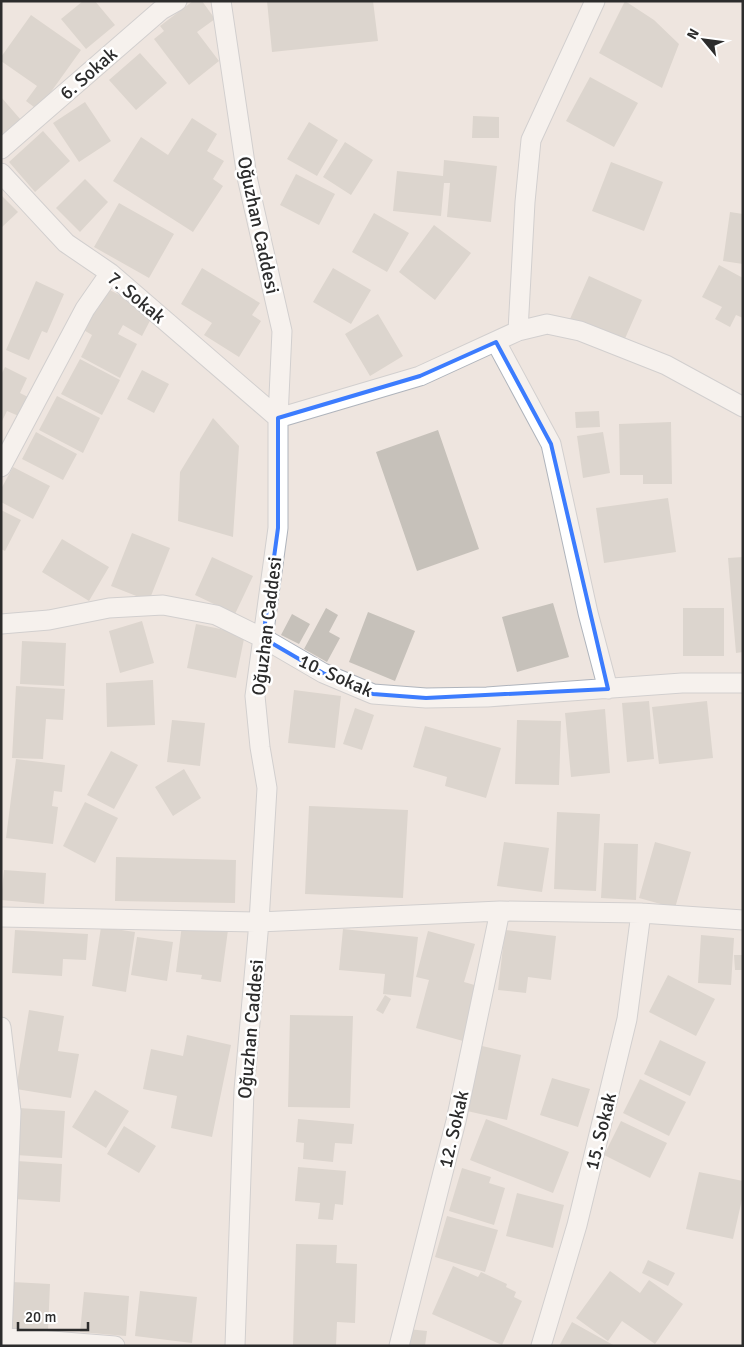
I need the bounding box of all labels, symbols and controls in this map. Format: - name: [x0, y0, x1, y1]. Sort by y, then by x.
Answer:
- north arrow: [679, 15, 729, 65]
- text: N: [683, 26, 703, 42]
- street label: 6. Sokak: [55, 42, 123, 105]
- street label: Oğuzhan Caddesi: [232, 154, 284, 296]
- street label: 7. Sokak: [102, 267, 171, 329]
- street label: Oğuzhan Caddesi: [247, 555, 287, 697]
- street label: 10. Sokak: [295, 649, 377, 703]
- street label: Oğuzhan Caddesi: [233, 958, 269, 1100]
- street label: 12. Sokak: [433, 1088, 475, 1170]
- street label: 15. Sokak: [580, 1090, 622, 1172]
- scale bar: [18, 1300, 88, 1332]
- text: 20 m: [25, 1308, 56, 1326]

